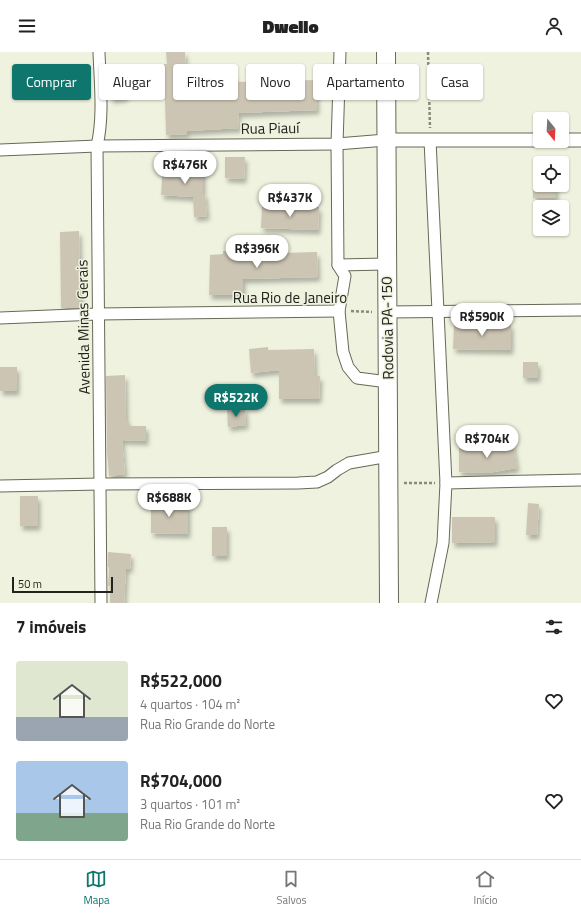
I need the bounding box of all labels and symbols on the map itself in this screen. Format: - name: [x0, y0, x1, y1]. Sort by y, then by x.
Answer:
- north arrow: [533, 112, 569, 148]
- street label: Rua Piauí: [240, 116, 301, 140]
- pin: R$476K: [152, 151, 218, 185]
- pin: R$437K: [257, 184, 323, 218]
- pin: R$396K: [224, 235, 290, 269]
- street label: Avenida Minas Gerais: [70, 259, 96, 395]
- street label: Rodovia PA-150: [375, 276, 399, 380]
- street label: Rua Rio de Janeiro: [233, 286, 347, 309]
- pin: R$590K: [449, 303, 515, 337]
- pin: R$522K: [203, 384, 269, 418]
- pin: R$704K: [454, 425, 520, 459]
- pin: R$688K: [136, 484, 202, 518]
- scale bar: [12, 575, 113, 594]

